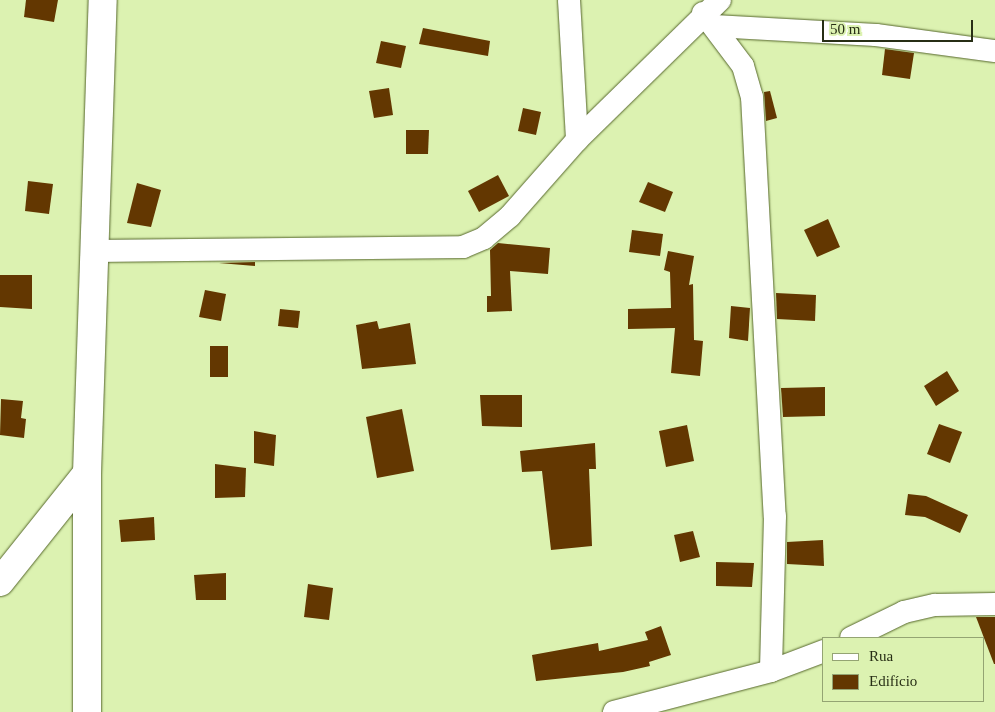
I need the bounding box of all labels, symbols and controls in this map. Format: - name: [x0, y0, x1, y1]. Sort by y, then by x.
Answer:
- scale bar: [825, 10, 976, 42]
- text: 50 m: [830, 21, 860, 37]
- legend: [822, 637, 985, 702]
- text: Rua: [869, 648, 893, 664]
- text: Edifício: [869, 673, 917, 689]

